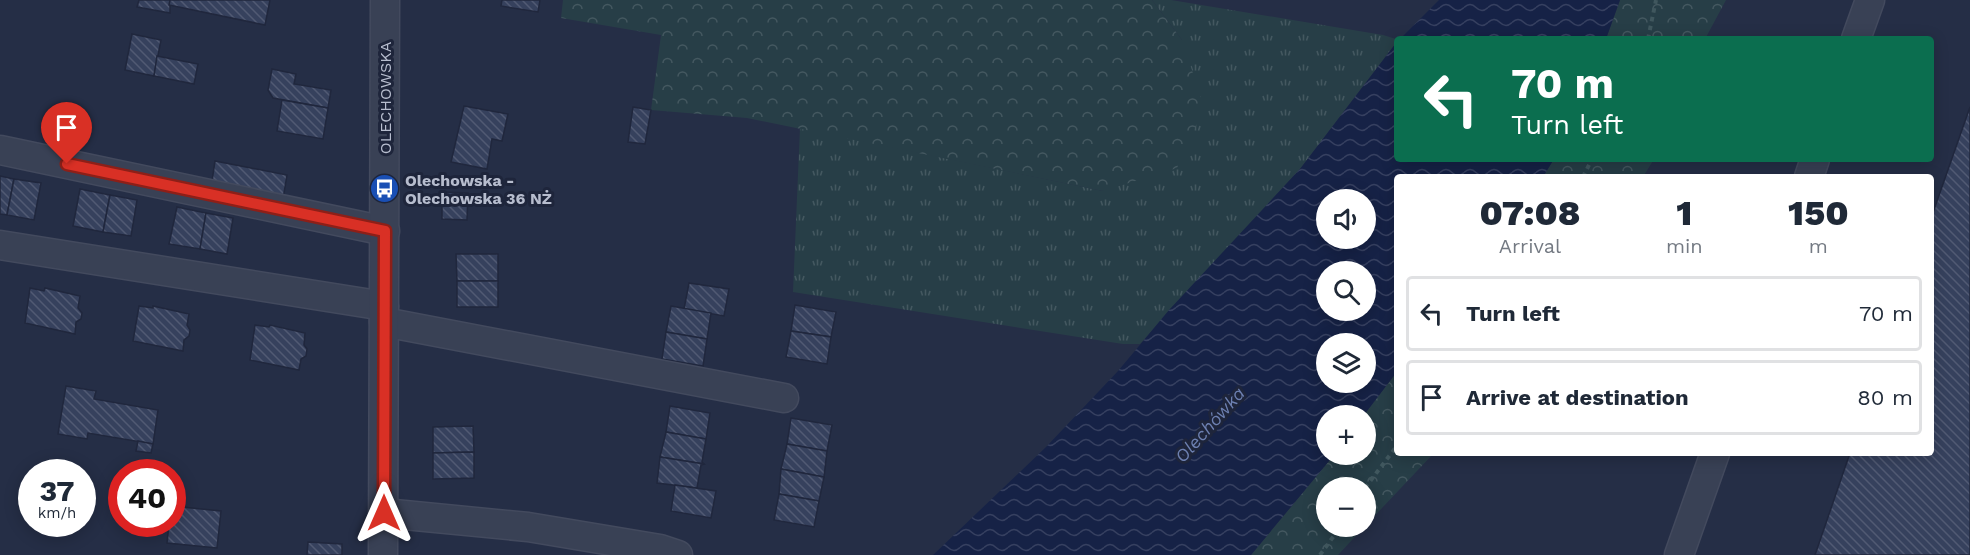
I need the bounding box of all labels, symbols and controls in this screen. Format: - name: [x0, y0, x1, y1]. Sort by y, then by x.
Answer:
- street label: OLECHOWSKA: [376, 41, 395, 154]
- text: 70 m: [1511, 59, 1614, 108]
- icon: left: [1412, 60, 1490, 138]
- pin: [41, 102, 92, 164]
- text: Turn left: [1511, 109, 1623, 141]
- icon: arrive: [50, 111, 83, 144]
- place label: Olechowska - Olechowska 36 NŻ: [405, 171, 552, 208]
- bus stop icon: Olechowska - Olechowska 36 NŻ: [368, 173, 400, 205]
- map controls: [1316, 189, 1376, 537]
- button: sound: [1316, 189, 1376, 249]
- text: 07:08: [1479, 192, 1581, 234]
- text: 1: [1676, 192, 1692, 234]
- text: 150: [1788, 192, 1849, 234]
- text: Arrival: [1499, 234, 1561, 258]
- text: min: [1666, 234, 1703, 258]
- text: m: [1809, 234, 1828, 258]
- button: search: [1316, 261, 1376, 321]
- icon: left: [1415, 297, 1448, 330]
- text: Turn left: [1466, 301, 1560, 326]
- text: 70 m: [1859, 301, 1913, 326]
- button: layers: [1316, 333, 1376, 393]
- icon: arrive: [1415, 381, 1448, 414]
- water label: Olechówka: [1170, 383, 1249, 467]
- text: Arrive at destination: [1466, 385, 1689, 410]
- text: 80 m: [1857, 385, 1913, 410]
- button: +: [1316, 405, 1376, 465]
- speed limit sign: 40: [108, 459, 186, 537]
- text: 37: [39, 473, 75, 508]
- button: −: [1316, 477, 1376, 537]
- position arrow: [352, 481, 416, 545]
- text: km/h: [38, 504, 76, 522]

